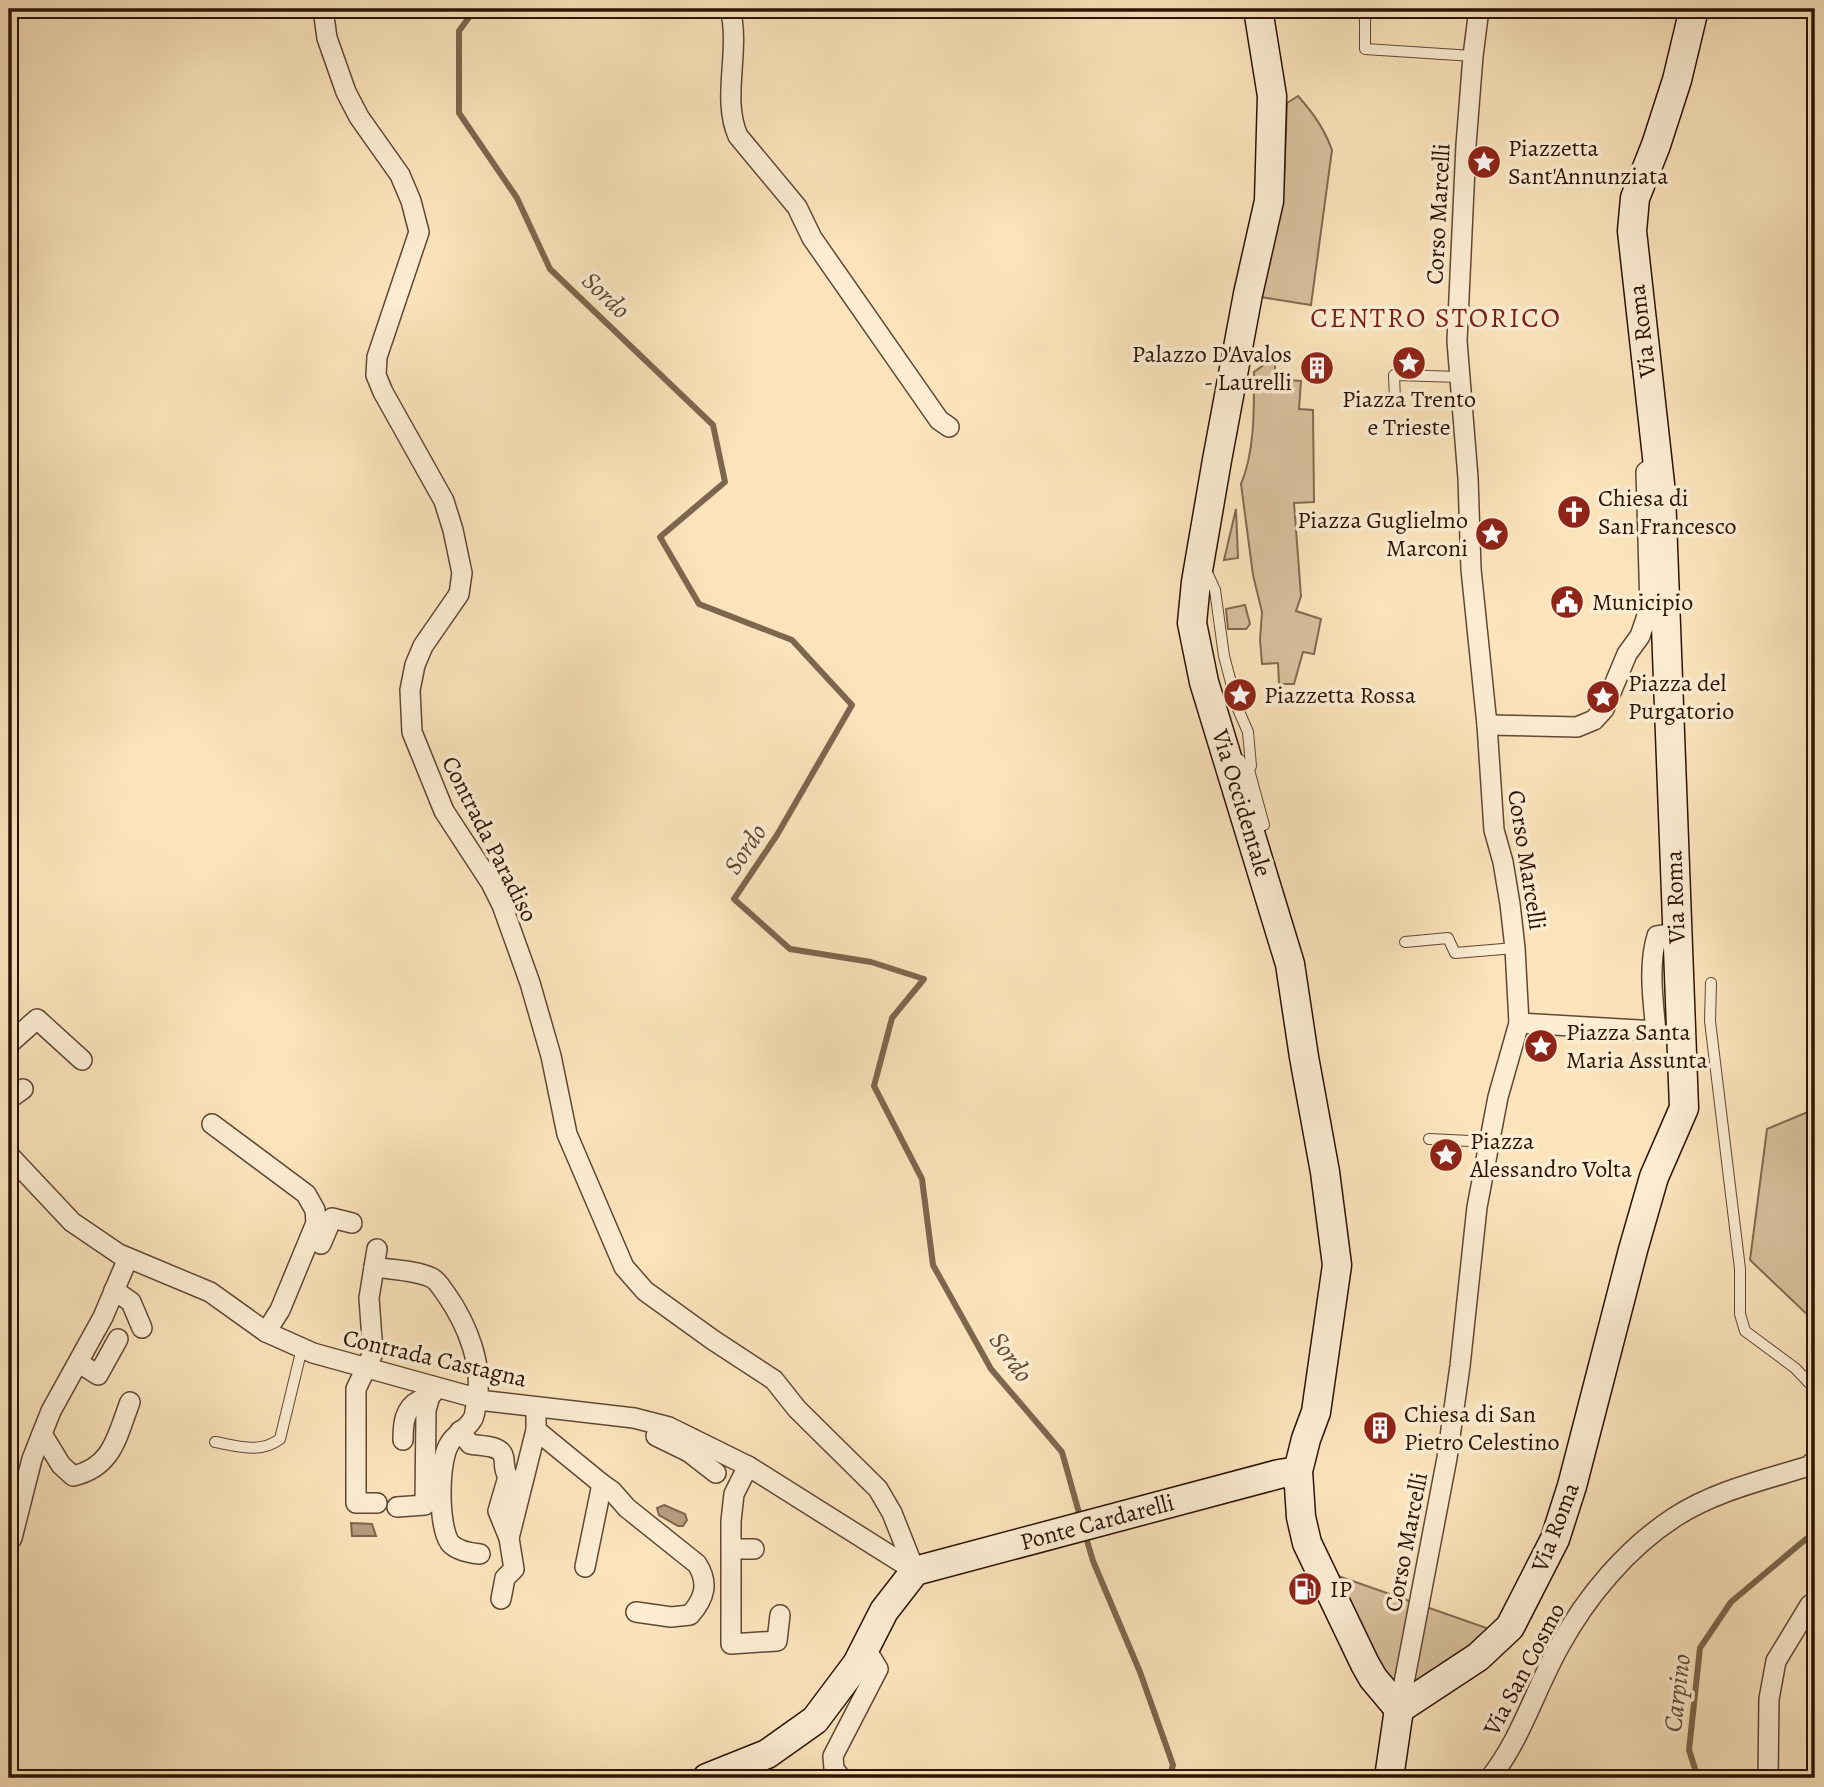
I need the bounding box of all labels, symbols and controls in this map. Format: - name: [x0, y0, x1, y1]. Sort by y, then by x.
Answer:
- place label: Piazzetta Sant'Annunziata: [1508, 132, 1669, 192]
- street label: Corso Marcelli: [1418, 143, 1458, 285]
- place icon: Piazzetta Sant'Annunziata: [1465, 143, 1503, 181]
- water label: Sordo: [574, 263, 638, 327]
- street label: Via Roma: [1620, 282, 1664, 380]
- district label: CENTRO STORICO: [1310, 299, 1562, 337]
- place label: Palazzo D'Avalos - Laurelli: [1132, 338, 1292, 398]
- place icon: Piazza Trento e Trieste: [1390, 344, 1428, 382]
- building icon: Palazzo D'Avalos - Laurelli: [1298, 349, 1336, 387]
- place label: Piazza Trento e Trieste: [1342, 383, 1476, 443]
- place label: Chiesa di San Francesco: [1598, 482, 1736, 542]
- church icon: Chiesa di San Francesco: [1555, 493, 1593, 531]
- place label: Piazza Guglielmo Marconi: [1297, 504, 1468, 564]
- place icon: Piazza Guglielmo Marconi: [1473, 515, 1511, 553]
- public building icon: Municipio: [1548, 583, 1586, 621]
- place label: Municipio: [1592, 586, 1693, 618]
- place label: Piazza del Purgatorio: [1628, 667, 1734, 727]
- place icon: Piazzetta Rossa: [1221, 676, 1259, 714]
- place icon: Piazza del Purgatorio: [1584, 678, 1622, 716]
- place label: Piazzetta Rossa: [1264, 679, 1417, 711]
- street label: Via Occidentale: [1204, 725, 1280, 880]
- street label: Contrada Paradiso: [434, 751, 546, 927]
- street label: Corso Marcelli: [1500, 788, 1554, 932]
- water label: Sordo: [715, 817, 775, 881]
- street label: Via Roma: [1657, 849, 1693, 945]
- place label: Piazza Santa Maria Assunta: [1566, 1016, 1709, 1076]
- place icon: Piazza Santa Maria Assunta: [1522, 1027, 1560, 1065]
- place label: Piazza Alessandro Volta: [1469, 1125, 1633, 1185]
- place icon: Piazza Alessandro Volta: [1427, 1136, 1465, 1174]
- street label: Contrada Castagna: [340, 1321, 531, 1395]
- water label: Sordo: [981, 1325, 1041, 1389]
- place label: Chiesa di San Pietro Celestino: [1404, 1398, 1559, 1458]
- building icon: Chiesa di San Pietro Celestino: [1361, 1409, 1399, 1447]
- street label: Corso Marcelli: [1377, 1470, 1435, 1614]
- street label: Via Roma: [1523, 1477, 1587, 1577]
- street label: Ponte Cardarelli: [1017, 1486, 1177, 1558]
- fuel station icon: IP: [1286, 1570, 1324, 1608]
- place label: IP: [1330, 1573, 1352, 1605]
- street label: Via San Cosmo: [1475, 1597, 1572, 1742]
- water label: Carpino: [1655, 1652, 1699, 1734]

